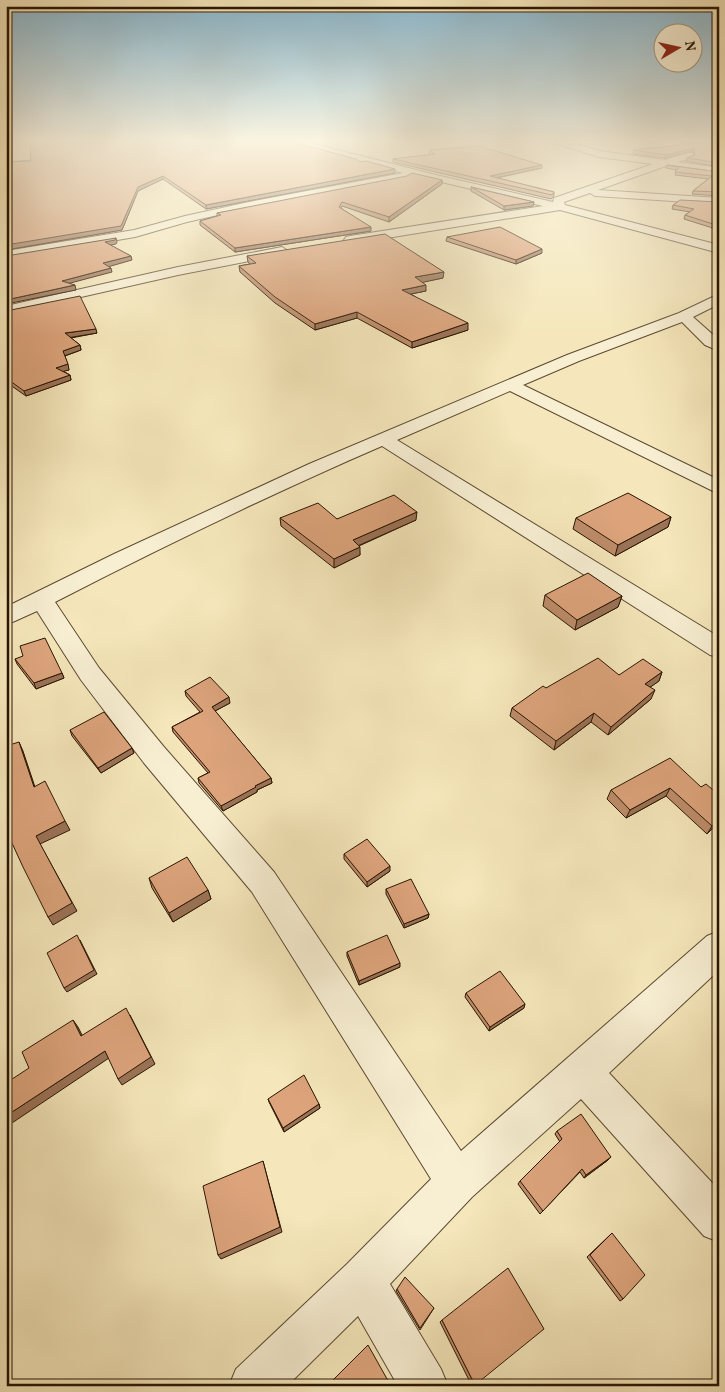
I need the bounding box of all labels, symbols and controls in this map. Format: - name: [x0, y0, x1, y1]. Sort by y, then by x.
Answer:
- north arrow: [652, 22, 702, 72]
- text: N: [679, 40, 700, 53]

